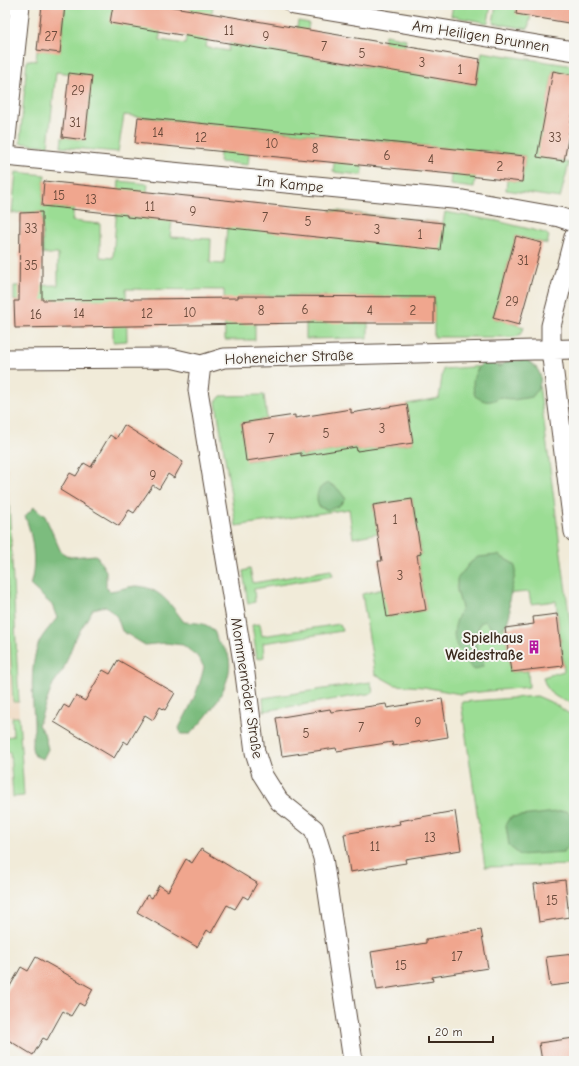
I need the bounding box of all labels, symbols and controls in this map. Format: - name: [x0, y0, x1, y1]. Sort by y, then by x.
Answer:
- street label: Am Heiligen Brunnen: [411, 16, 551, 56]
- house number: 11: [224, 23, 234, 38]
- house number: 27: [45, 29, 57, 44]
- house number: 9: [263, 29, 270, 44]
- house number: 7: [321, 39, 327, 54]
- house number: 5: [358, 46, 366, 61]
- house number: 3: [419, 55, 425, 70]
- house number: 1: [457, 62, 463, 77]
- house number: 29: [71, 83, 85, 98]
- house number: 31: [69, 115, 81, 130]
- house number: 14: [152, 125, 164, 140]
- house number: 12: [195, 130, 207, 145]
- house number: 33: [548, 130, 562, 145]
- house number: 10: [265, 136, 279, 151]
- house number: 8: [312, 141, 319, 156]
- house number: 6: [383, 148, 391, 163]
- house number: 4: [428, 152, 434, 167]
- house number: 2: [497, 159, 504, 174]
- street label: Im Kampe: [256, 172, 325, 197]
- house number: 15: [53, 188, 65, 203]
- house number: 13: [85, 192, 97, 207]
- house number: 11: [145, 199, 155, 214]
- house number: 9: [190, 204, 197, 219]
- house number: 7: [262, 210, 268, 225]
- house number: 5: [304, 214, 312, 229]
- house number: 33: [24, 221, 38, 236]
- house number: 3: [374, 222, 380, 237]
- house number: 1: [417, 227, 423, 242]
- house number: 31: [517, 253, 529, 268]
- house number: 35: [24, 258, 38, 273]
- house number: 29: [505, 294, 519, 309]
- house number: 6: [301, 302, 309, 317]
- house number: 8: [258, 303, 265, 318]
- house number: 4: [367, 303, 373, 318]
- house number: 2: [410, 303, 417, 318]
- house number: 10: [183, 305, 197, 320]
- house number: 14: [73, 306, 85, 321]
- house number: 12: [141, 306, 153, 321]
- house number: 16: [30, 307, 42, 322]
- street label: Hoheneicher Straße: [224, 346, 354, 368]
- house number: 3: [379, 421, 385, 436]
- house number: 5: [322, 426, 330, 441]
- house number: 7: [268, 431, 274, 446]
- house number: 9: [150, 468, 157, 483]
- house number: 1: [392, 512, 398, 527]
- house number: 3: [397, 568, 403, 583]
- street label: Mommenröder Straße: [227, 616, 267, 760]
- place label: Spielhaus Weidestraße: [445, 629, 523, 664]
- building icon: Spielhaus Weidestraße: [526, 639, 542, 655]
- house number: 9: [415, 715, 422, 730]
- house number: 7: [358, 720, 364, 735]
- house number: 5: [302, 726, 310, 741]
- house number: 13: [424, 830, 436, 845]
- house number: 11: [370, 839, 380, 854]
- house number: 15: [546, 893, 558, 908]
- house number: 17: [451, 949, 463, 964]
- house number: 15: [395, 958, 407, 973]
- scale bar: [429, 1018, 493, 1044]
- text: 20 m: [435, 1025, 463, 1039]

